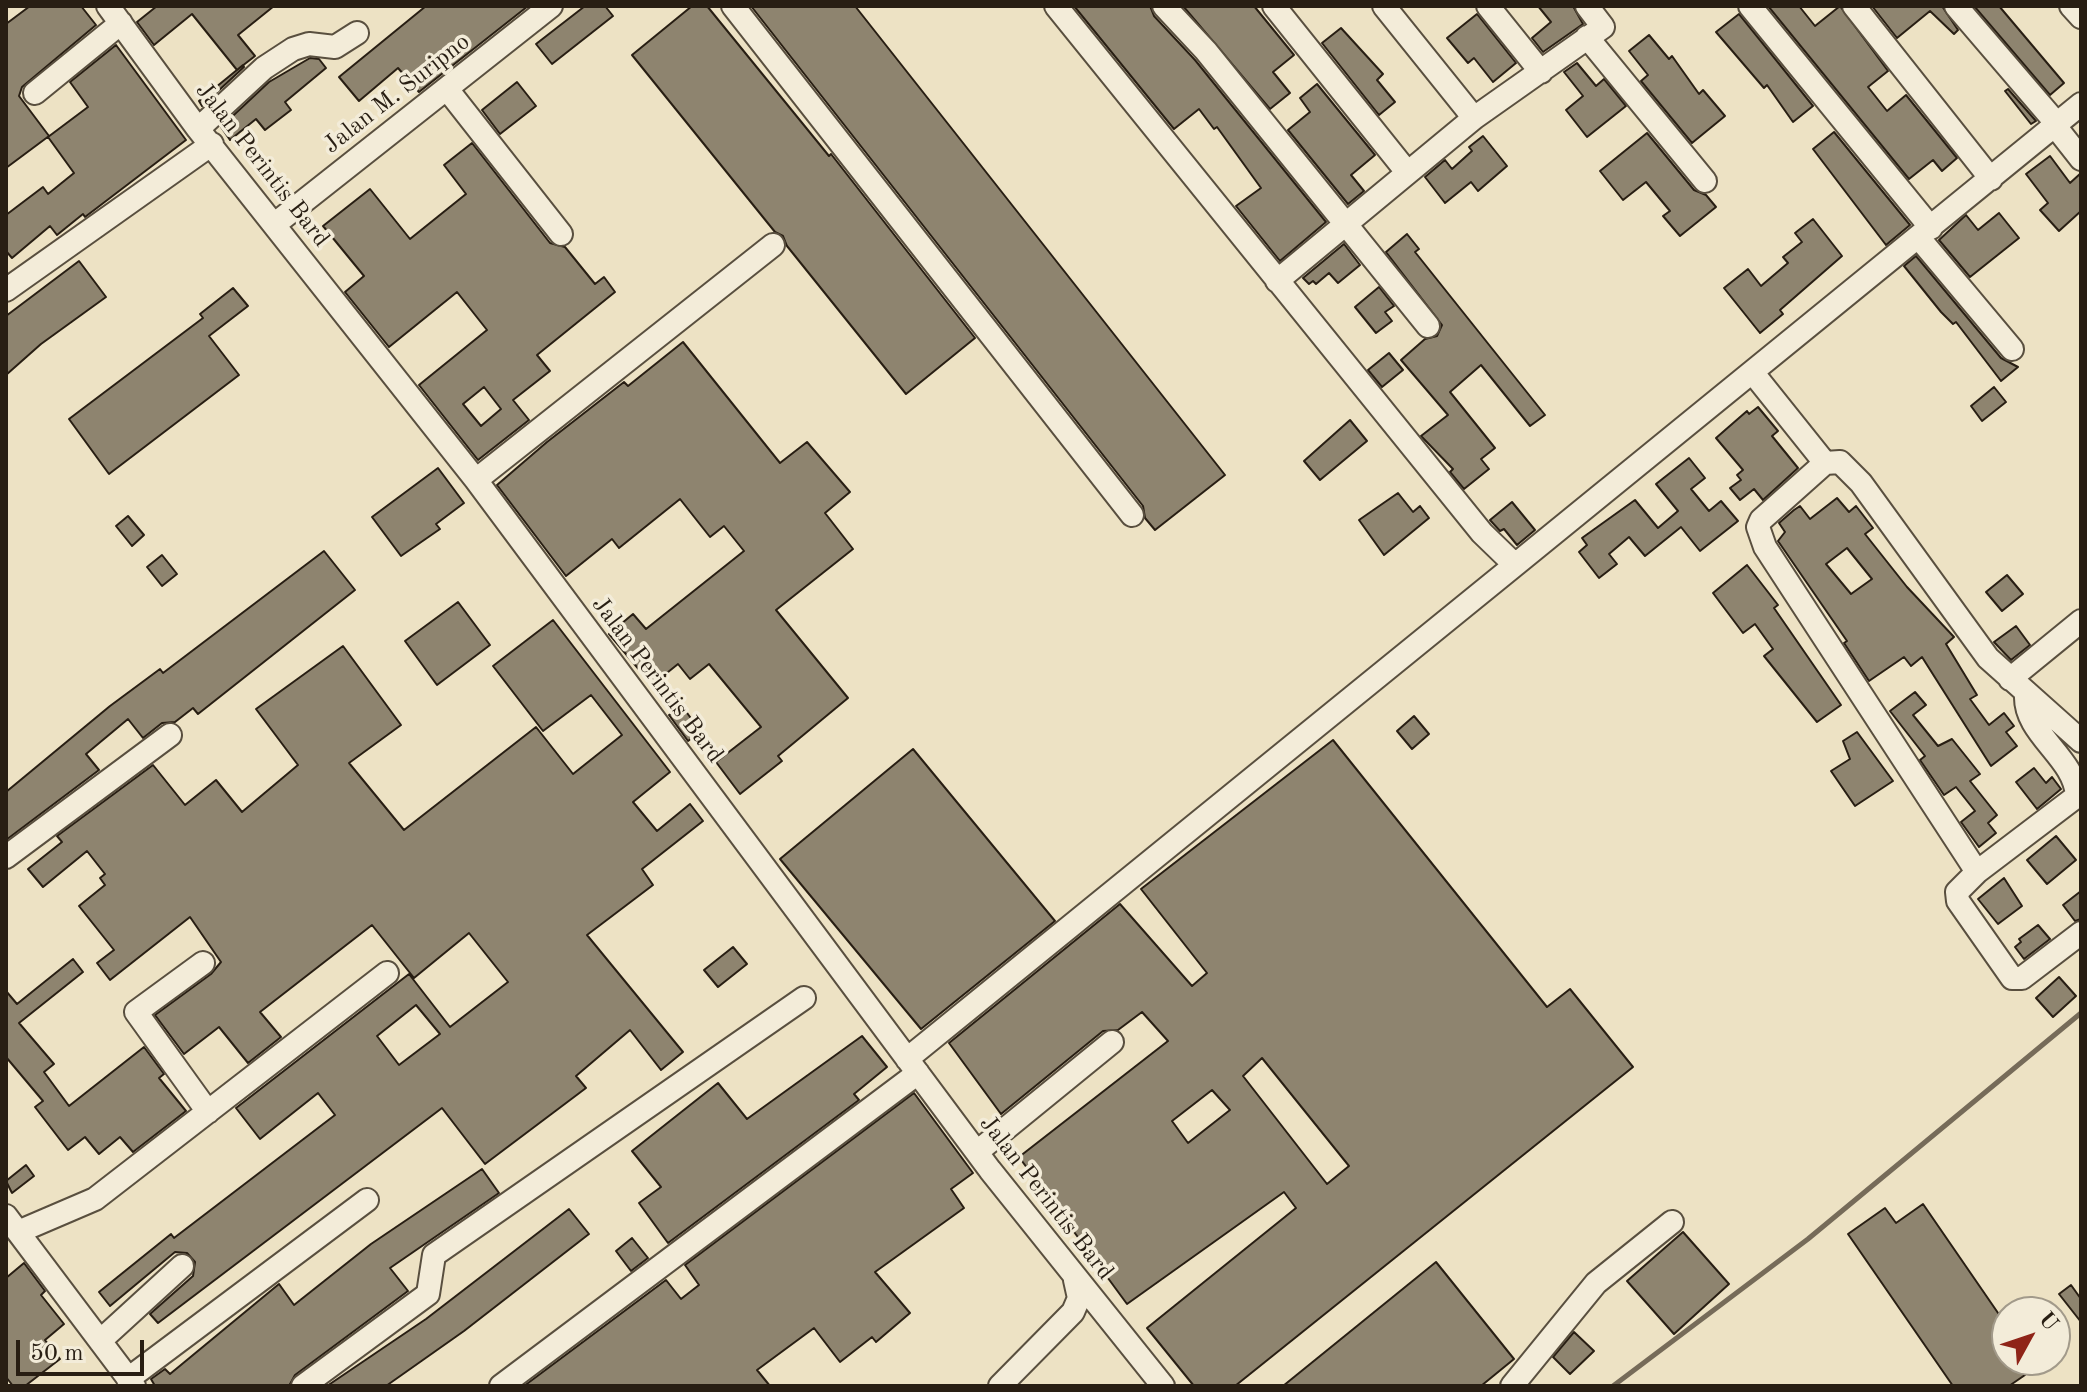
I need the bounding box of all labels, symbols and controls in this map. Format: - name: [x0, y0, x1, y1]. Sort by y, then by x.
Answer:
- street label: Jalan M. Suripno: [318, 28, 476, 160]
- street label: Jalan Perintis Bard: [189, 77, 335, 253]
- street label: Jalan Perintis Bard: [585, 591, 729, 769]
- street label: Jalan Perintis Bard: [973, 1110, 1119, 1286]
- north arrow: [1991, 1296, 2071, 1376]
- text: U: [2034, 1308, 2062, 1336]
- scale bar: [20, 1324, 148, 1374]
- text: 50 m: [30, 1342, 84, 1366]

